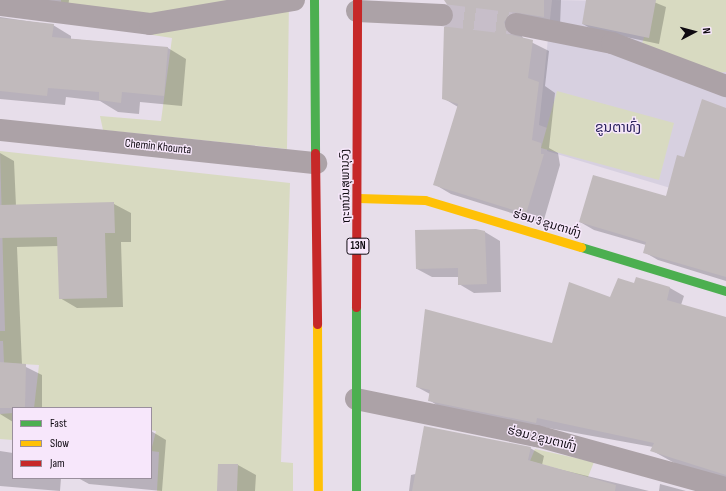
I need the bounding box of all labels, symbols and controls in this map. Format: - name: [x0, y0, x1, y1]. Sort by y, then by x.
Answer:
- north arrow: [674, 12, 714, 52]
- text: N: [700, 27, 713, 34]
- district label: ຂູນຕາທົ່ງ: [595, 120, 641, 136]
- street label: Chemin Khounta: [124, 136, 192, 158]
- street label: ຖະຫນົນສຸພານຸວົງ: [338, 149, 354, 223]
- street label: ຮ່ອມ 3 ຂູນຕາທົ່ງ: [511, 207, 583, 241]
- road number: 13N: [346, 237, 370, 255]
- legend: [12, 407, 152, 479]
- text: Fast: [50, 416, 67, 431]
- street label: ຮ່ອມ 2 ຂູນຕາທົ່ງ: [506, 423, 578, 455]
- text: Slow: [50, 436, 69, 451]
- text: Jam: [50, 456, 65, 471]

